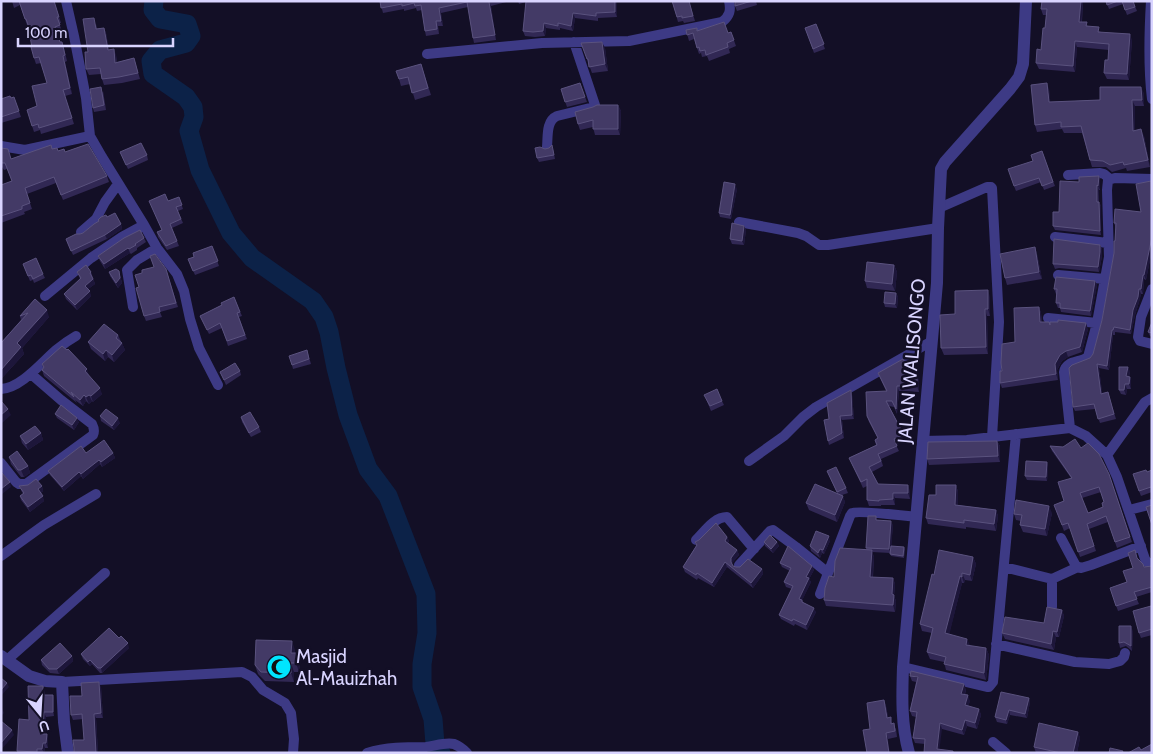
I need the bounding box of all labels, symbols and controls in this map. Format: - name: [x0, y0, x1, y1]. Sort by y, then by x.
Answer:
- scale bar: [18, 15, 172, 47]
- text: 100 m: [25, 24, 67, 42]
- street label: JALAN WALISONGO: [893, 278, 930, 445]
- place label: Masjid Al-Mauizhah: [296, 645, 397, 690]
- mosque icon: Masjid Al-Mauizhah: [266, 654, 292, 680]
- north arrow: [15, 689, 65, 739]
- text: U: [36, 716, 52, 736]

